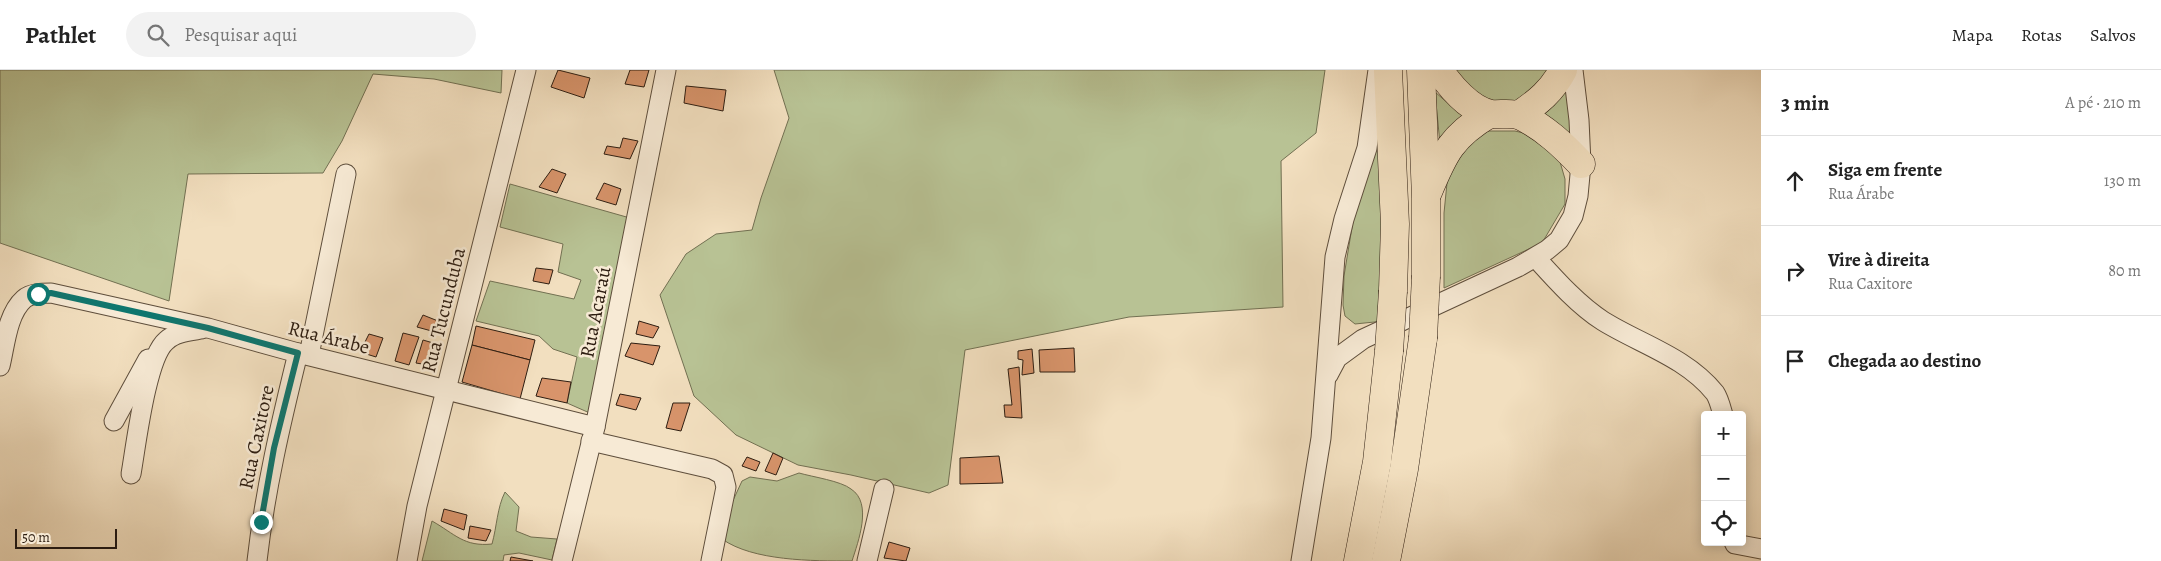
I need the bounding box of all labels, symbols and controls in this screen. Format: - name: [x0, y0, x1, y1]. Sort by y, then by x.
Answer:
- search box: [126, 12, 476, 57]
- text: Pathlet: [25, 19, 96, 51]
- icon: search: [144, 21, 172, 49]
- text: Pesquisar aqui: [184, 22, 297, 48]
- text: Mapa: [1952, 23, 1993, 47]
- text: Rotas: [2021, 23, 2062, 47]
- text: Salvos: [2090, 23, 2136, 47]
- text: 3 min: [1781, 89, 1829, 117]
- text: A pé · 210 m: [2065, 92, 2141, 114]
- text: Siga em frente: [1828, 157, 1942, 183]
- icon: ahead: [1781, 167, 1809, 195]
- text: 130 m: [2104, 170, 2141, 192]
- text: Rua Árabe: [1828, 183, 1894, 205]
- street label: Rua Tucunduba: [415, 244, 472, 376]
- text: Vire à direita: [1828, 247, 1930, 273]
- icon: right: [1781, 257, 1809, 285]
- text: 80 m: [2108, 260, 2141, 282]
- street label: Rua Acaraú: [573, 264, 618, 360]
- text: Rua Caxitore: [1828, 273, 1913, 295]
- route start: [27, 283, 50, 306]
- street label: Rua Árabe: [285, 314, 372, 361]
- icon: arrive: [1781, 347, 1809, 375]
- text: Chegada ao destino: [1828, 348, 1981, 374]
- street label: Rua Caxitore: [232, 383, 281, 492]
- map controls: [1701, 411, 1746, 546]
- button: +: [1701, 411, 1746, 456]
- button: −: [1701, 456, 1746, 501]
- button: locate: [1701, 501, 1746, 546]
- route end: [250, 511, 273, 534]
- scale bar: [15, 526, 118, 549]
- text: 50 m: [22, 528, 50, 547]

